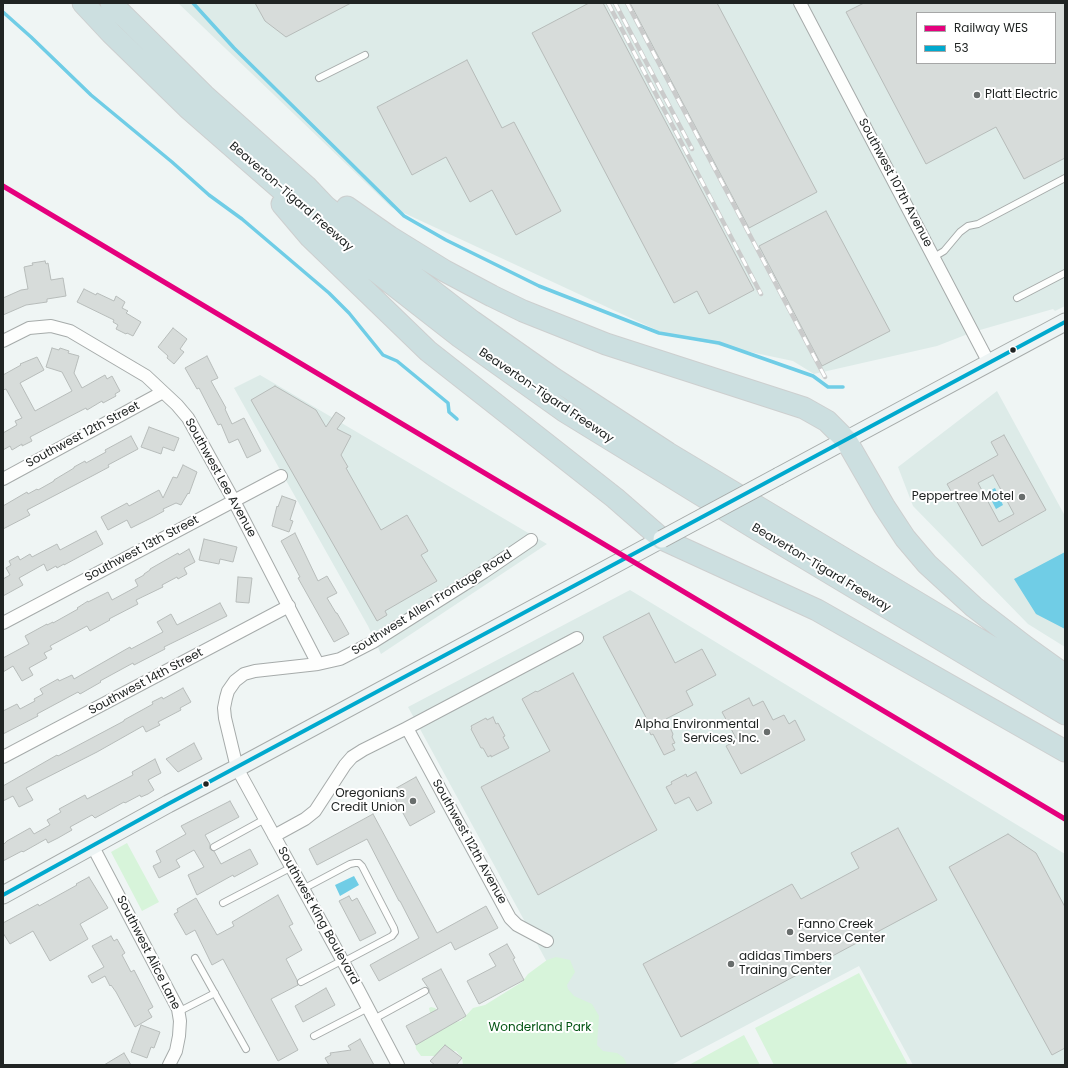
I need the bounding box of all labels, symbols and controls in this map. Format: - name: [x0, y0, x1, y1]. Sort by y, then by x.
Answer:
- legend: [916, 12, 1056, 64]
- text: Railway WES: [954, 19, 1028, 36]
- text: 53: [954, 39, 969, 56]
- place label: Platt Electric: [985, 88, 1058, 102]
- marker: Platt Electric: [972, 90, 982, 100]
- street label: Southwest 107th Avenue: [855, 116, 935, 250]
- street label: Beaverton-Tigard Freeway: [226, 139, 356, 255]
- street label: Beaverton-Tigard Freeway: [476, 345, 616, 447]
- unlabelled marker: [1008, 345, 1018, 355]
- street label: Southwest 12th Street: [24, 399, 142, 471]
- street label: Southwest Lee Avenue: [181, 416, 259, 540]
- place label: Peppertree Motel: [912, 490, 1014, 504]
- marker: Peppertree Motel: [1017, 492, 1027, 502]
- street label: Southwest 13th Street: [83, 513, 201, 585]
- street label: Beaverton-Tigard Freeway: [749, 521, 893, 615]
- street label: Southwest Allen Frontage Road: [349, 548, 515, 658]
- street label: Southwest 14th Street: [86, 646, 206, 718]
- place label: Alpha Environmental Services, Inc.: [635, 718, 759, 746]
- marker: Alpha Environmental Services, Inc.: [762, 727, 772, 737]
- street label: Southwest 112th Avenue: [429, 777, 509, 907]
- unlabelled marker: [201, 779, 211, 789]
- place label: Oregonians Credit Union: [331, 787, 405, 815]
- marker: Oregonians Credit Union: [408, 796, 418, 806]
- street label: Southwest King Boulevard: [274, 845, 362, 987]
- street label: Southwest Alice Lane: [113, 894, 183, 1012]
- place label: Fanno Creek Service Center: [798, 918, 885, 946]
- marker: Fanno Creek Service Center: [785, 927, 795, 937]
- place label: adidas Timbers Training Center: [739, 950, 832, 978]
- marker: adidas Timbers Training Center: [726, 959, 736, 969]
- park label: Wonderland Park: [489, 1021, 591, 1035]

